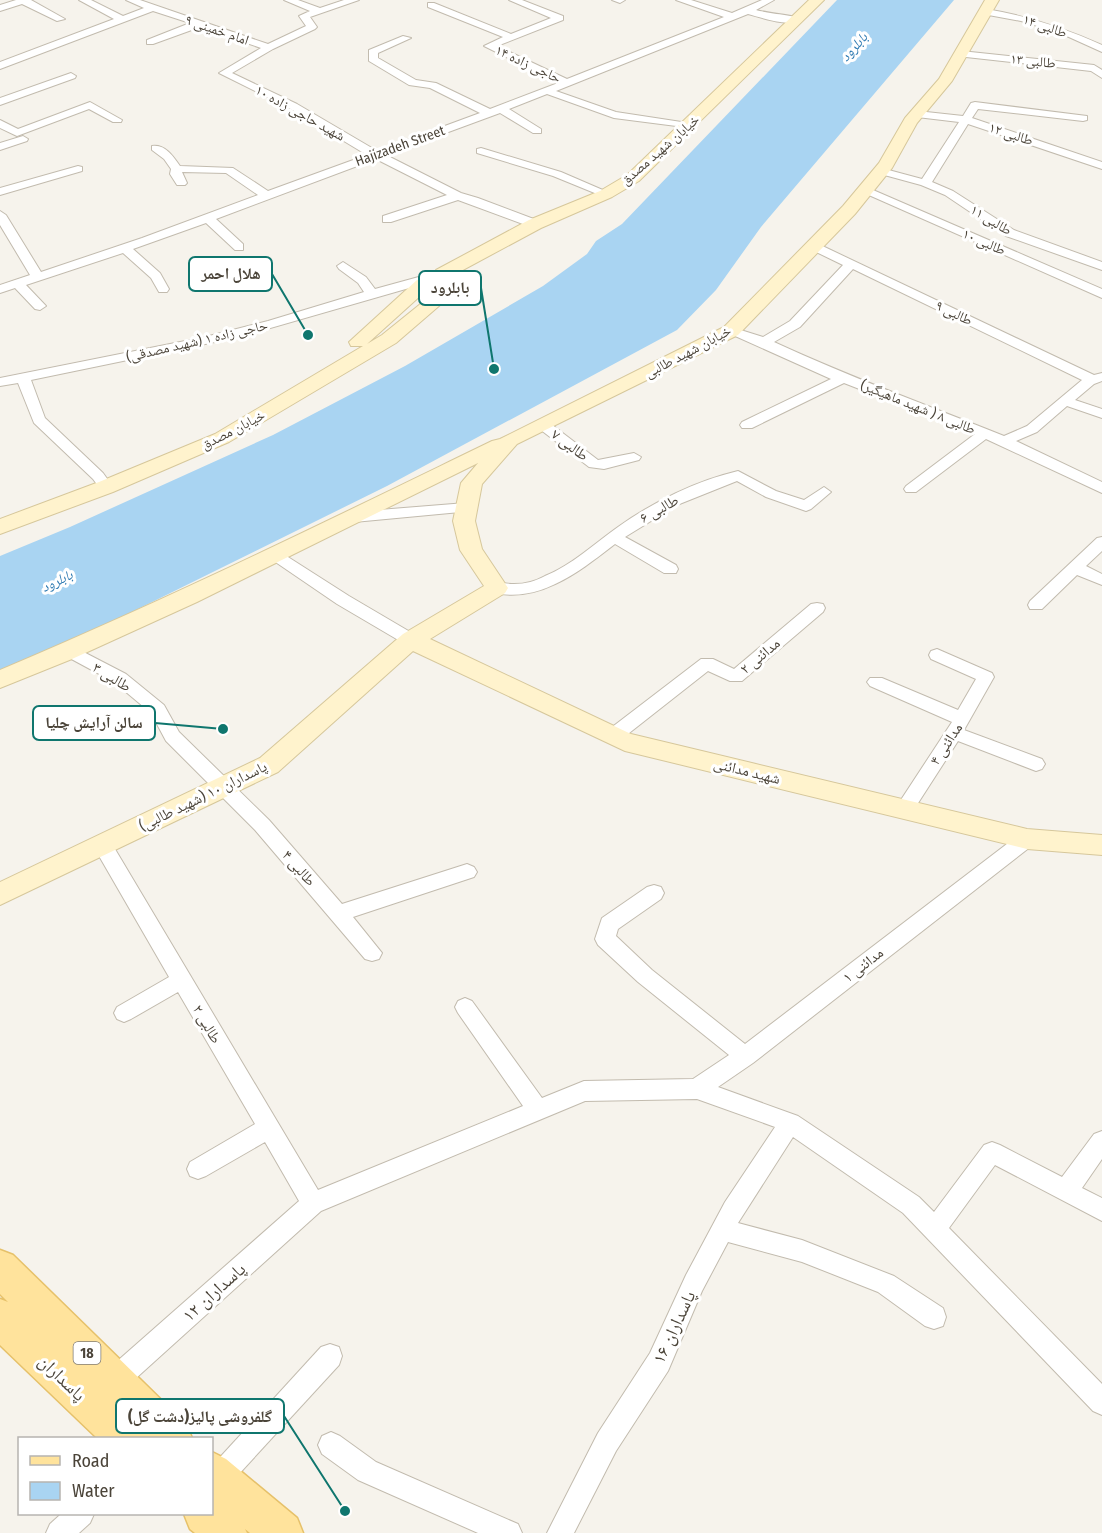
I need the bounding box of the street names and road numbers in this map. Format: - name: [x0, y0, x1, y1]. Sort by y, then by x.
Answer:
- street label: امام خمینی ۹: [183, 11, 251, 50]
- street label: طالبی ۱۴: [1021, 11, 1069, 41]
- street label: حاجی زاده ۱۴: [493, 41, 564, 87]
- street label: طالبی ۱۳: [1010, 50, 1056, 72]
- street label: شهید حاجی زاده ۱۰: [252, 81, 348, 145]
- street label: خیابان شهید مصدق: [617, 111, 703, 189]
- street label: طالبی ۱۲: [987, 119, 1035, 149]
- street label: Hajizadeh Street: [353, 122, 447, 170]
- street label: طالبی ۱۱: [967, 201, 1015, 239]
- street label: طالبی ۱۰: [960, 225, 1008, 259]
- street label: طالبی ۹: [933, 297, 975, 329]
- street label: حاجی زاده ۱ (شهید مصدقی): [125, 316, 269, 366]
- street label: خیابان شهید طالبی: [642, 322, 734, 382]
- street label: طالبی ۸ ( شهید ماهیگیر): [858, 376, 978, 438]
- street label: خیابان مصدق: [198, 407, 268, 453]
- street label: طالبی ۷: [547, 425, 592, 466]
- street label: طالبی ۶: [636, 491, 682, 528]
- street label: مدائنی ۲: [736, 634, 784, 679]
- street label: طالبی ۳: [89, 658, 135, 697]
- street label: مدائنی ۴: [926, 719, 967, 769]
- street label: شهید مدائنی: [712, 754, 782, 789]
- street label: پاسداران ۱۰ (شهید طالبی): [136, 757, 270, 836]
- street label: طالبی ۴: [278, 846, 320, 890]
- street label: مدائنی ۱: [839, 943, 888, 987]
- street label: طالبی ۲: [188, 1001, 225, 1047]
- street label: پاسداران ۱۲: [178, 1258, 250, 1326]
- street label: پاسداران ۱۶: [648, 1287, 700, 1367]
- road number: 18: [74, 1342, 100, 1364]
- street label: پاسداران: [34, 1350, 90, 1406]

